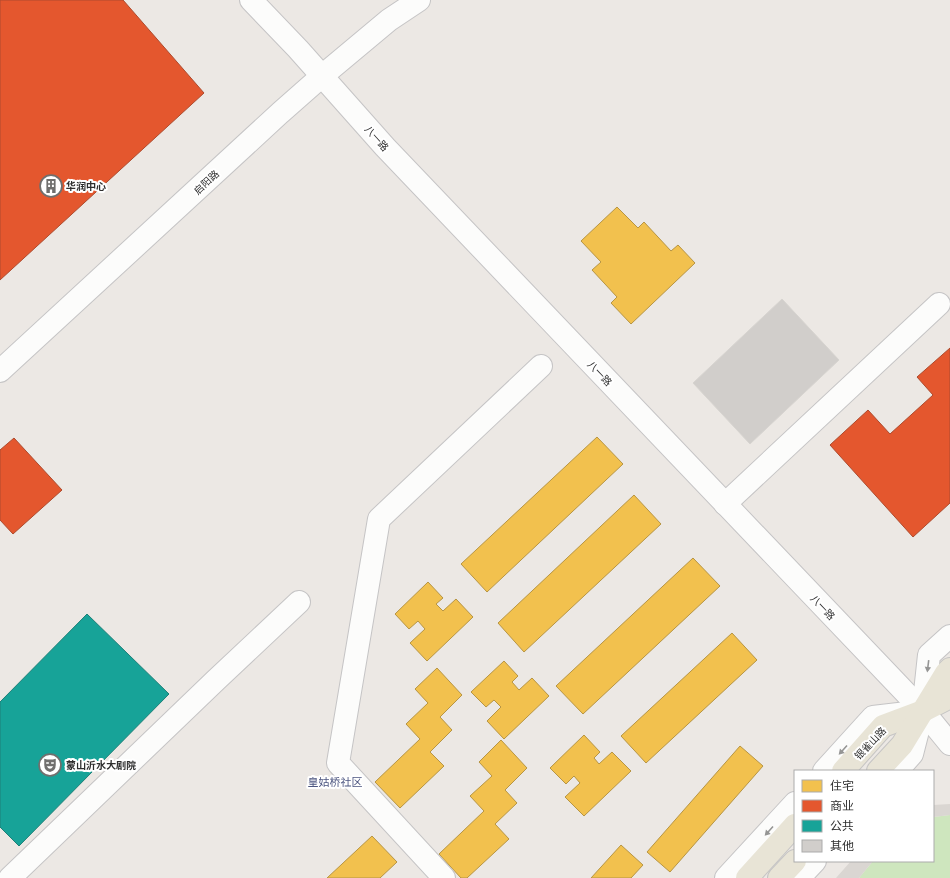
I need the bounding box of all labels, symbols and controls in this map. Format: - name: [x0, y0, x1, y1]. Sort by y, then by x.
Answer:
- street label: 八一路: [362, 122, 392, 154]
- street label: 启阳路: [190, 167, 222, 197]
- building icon: 华润中心: [38, 173, 64, 199]
- place label: 华润中心: [66, 179, 106, 193]
- street label: 八一路: [585, 357, 615, 389]
- street label: 八一路: [808, 591, 838, 623]
- one-way arrow: [925, 660, 931, 672]
- street label: 银雀山路: [851, 724, 889, 762]
- one-way arrow: [839, 746, 848, 755]
- theatre icon: 蒙山沂水大剧院: [37, 752, 63, 778]
- place label: 蒙山沂水大剧院: [66, 758, 136, 772]
- legend: [794, 770, 934, 862]
- district label: 皇姑桥社区: [308, 774, 363, 789]
- text: 住宅: [830, 777, 854, 794]
- text: 商业: [830, 797, 854, 814]
- text: 公共: [830, 817, 854, 834]
- one-way arrow: [764, 826, 773, 837]
- text: 其他: [830, 837, 854, 854]

